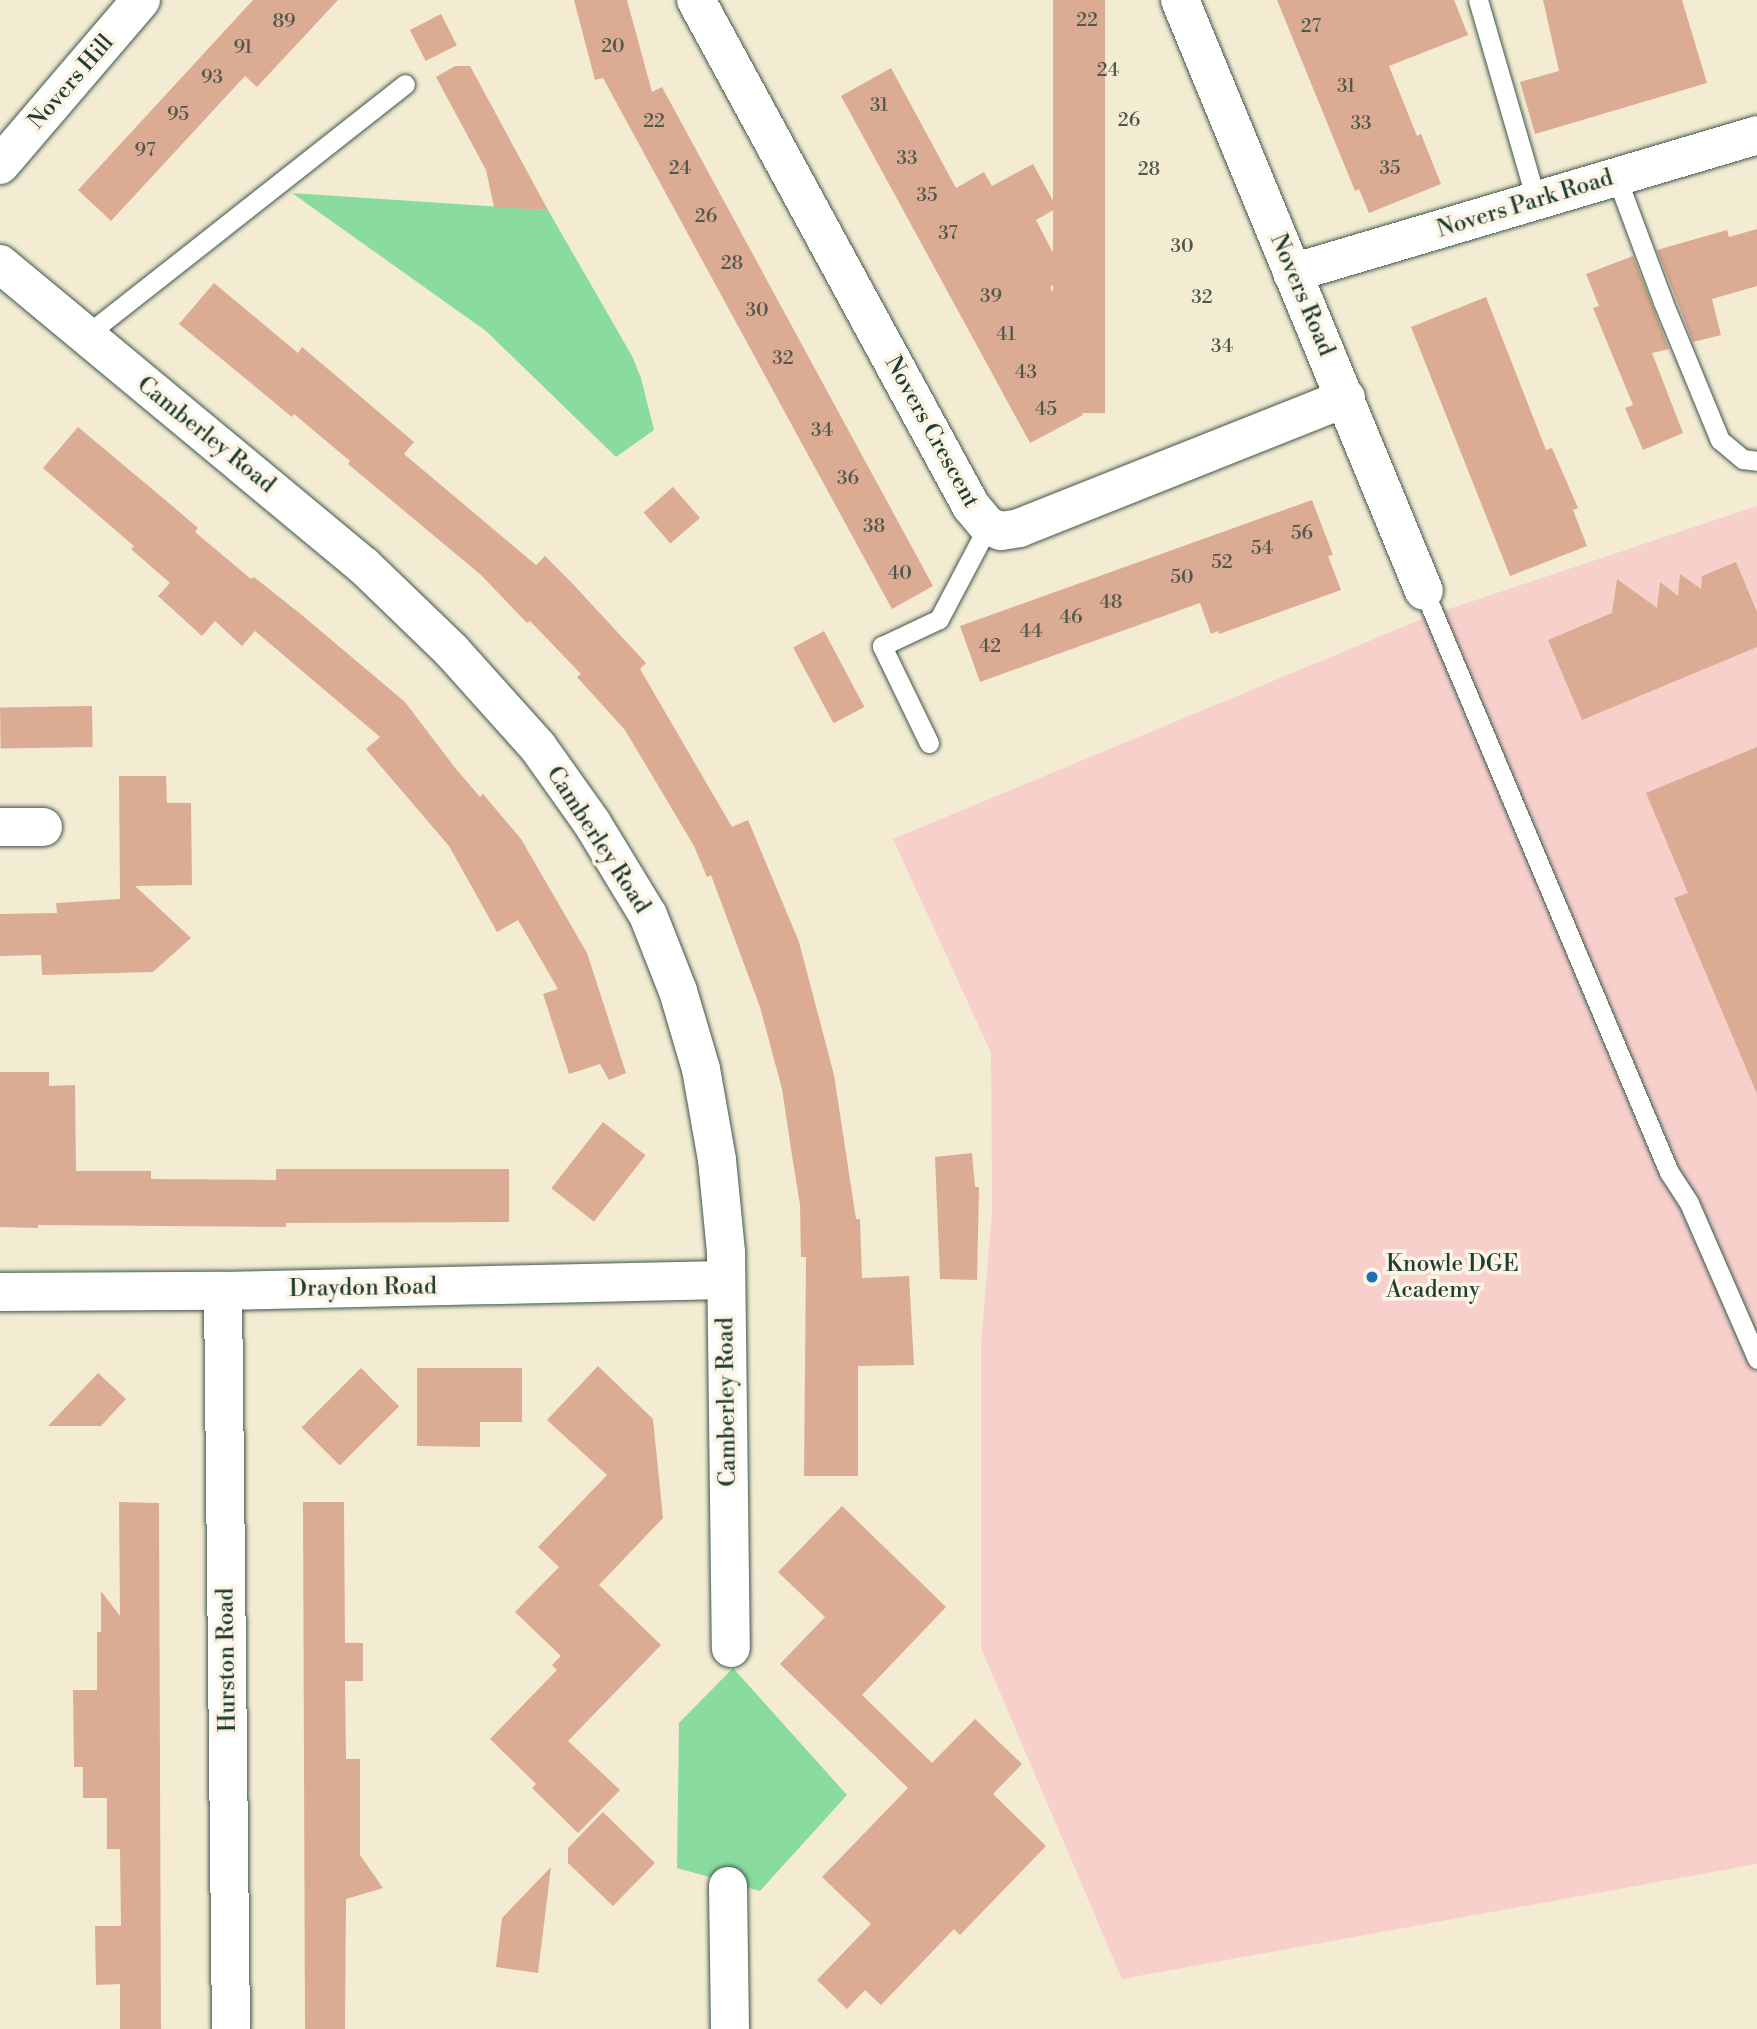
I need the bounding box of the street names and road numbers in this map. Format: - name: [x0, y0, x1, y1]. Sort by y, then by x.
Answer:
- street label: Novers Hill: [22, 29, 120, 135]
- street label: Novers Park Road: [1434, 164, 1616, 244]
- street label: Novers Road: [1264, 230, 1340, 360]
- street label: Novers Crescent: [879, 351, 985, 513]
- street label: Camberley Road: [131, 371, 281, 499]
- street label: Camberley Road: [540, 761, 656, 919]
- street label: Draydon Road: [289, 1273, 437, 1303]
- street label: Camberley Road: [712, 1317, 742, 1487]
- street label: Hurston Road: [212, 1588, 242, 1732]

